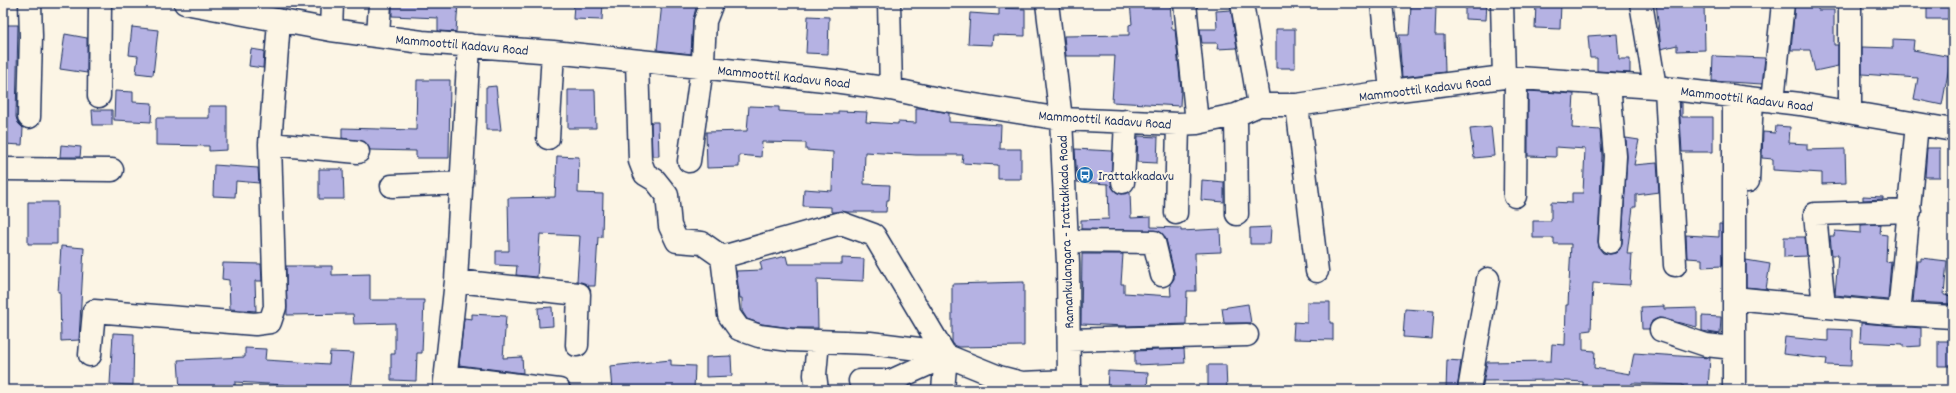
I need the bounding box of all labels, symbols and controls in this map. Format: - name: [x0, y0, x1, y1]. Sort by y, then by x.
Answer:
- street label: Mammoottil Kadavu Road: [395, 30, 529, 62]
- street label: Mammoottil Kadavu Road: [716, 61, 851, 95]
- street label: Mammoottil Kadavu Road: [1358, 72, 1493, 108]
- street label: Mammoottil Kadavu Road: [1679, 82, 1814, 118]
- street label: Mammoottil Kadavu Road: [1038, 106, 1172, 136]
- street label: Ramankulangara - Irattakkada Road: [1054, 135, 1080, 329]
- bus stop icon: Irattakkadavu: [1075, 165, 1095, 185]
- place label: Irattakkadavu: [1098, 167, 1174, 187]

